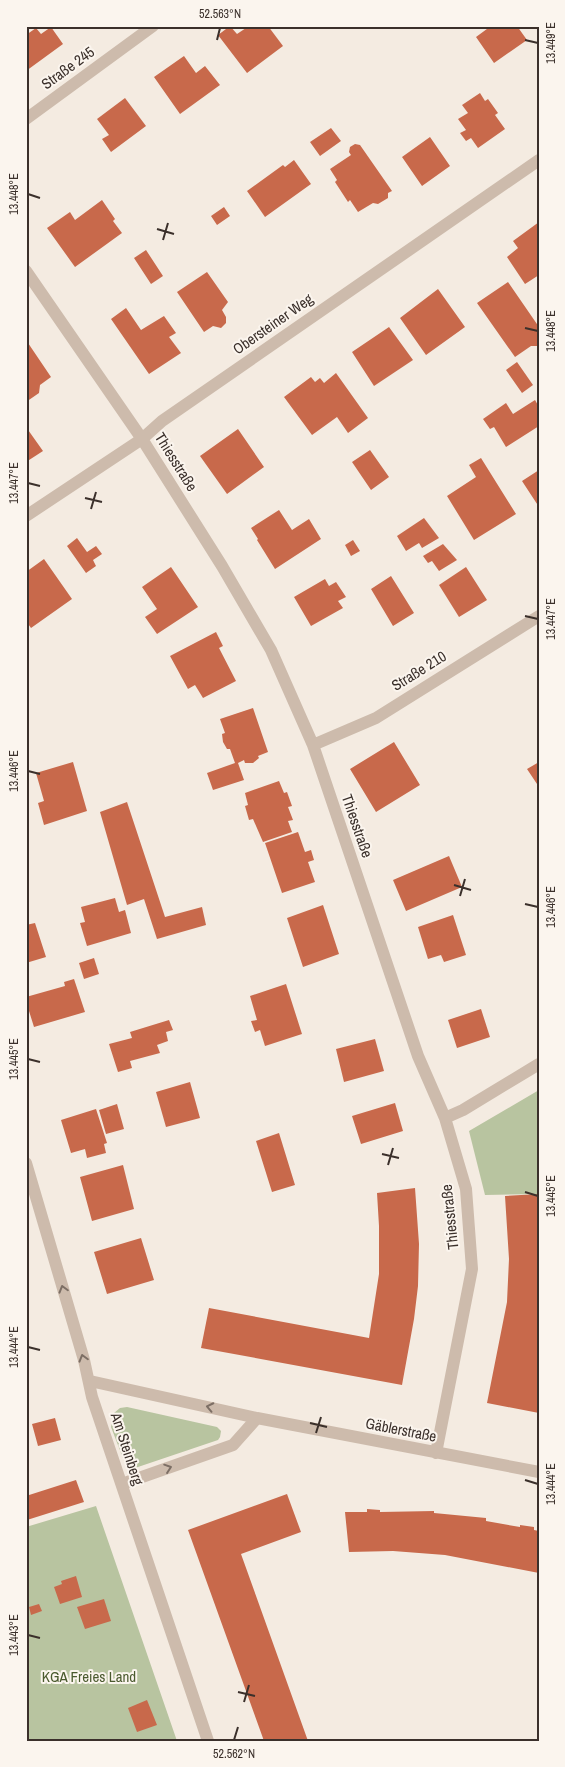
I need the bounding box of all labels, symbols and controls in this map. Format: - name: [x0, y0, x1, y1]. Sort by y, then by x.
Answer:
- text: 52.563°N: [199, 6, 241, 22]
- text: 13.449°E: [543, 22, 559, 64]
- street label: Straße 245: [37, 41, 99, 94]
- text: 13.448°E: [6, 173, 22, 215]
- street label: Obersteiner Weg: [228, 288, 317, 359]
- text: 13.448°E: [543, 310, 559, 352]
- street label: Thiesstraße: [150, 428, 203, 495]
- text: 13.447°E: [6, 462, 22, 504]
- text: 13.447°E: [543, 598, 559, 640]
- street label: Straße 210: [387, 645, 450, 696]
- text: 13.446°E: [6, 750, 22, 792]
- street label: Thiesstraße: [337, 791, 378, 860]
- text: 13.446°E: [543, 886, 559, 928]
- text: 13.445°E: [6, 1038, 22, 1080]
- text: 13.445°E: [543, 1175, 559, 1217]
- street label: Thiesstraße: [436, 1183, 463, 1251]
- one-way arrow: [59, 1285, 69, 1293]
- text: 13.444°E: [6, 1326, 22, 1368]
- one-way arrow: [79, 1355, 89, 1363]
- one-way arrow: [205, 1402, 214, 1413]
- street label: Am Steinberg: [106, 1409, 149, 1488]
- street label: Gäblerstraße: [364, 1412, 438, 1447]
- text: 13.444°E: [543, 1463, 559, 1505]
- one-way arrow: [163, 1464, 172, 1474]
- text: 13.443°E: [6, 1614, 22, 1656]
- park label: KGA Freies Land: [42, 1666, 136, 1687]
- text: 52.562°N: [213, 1746, 255, 1762]

